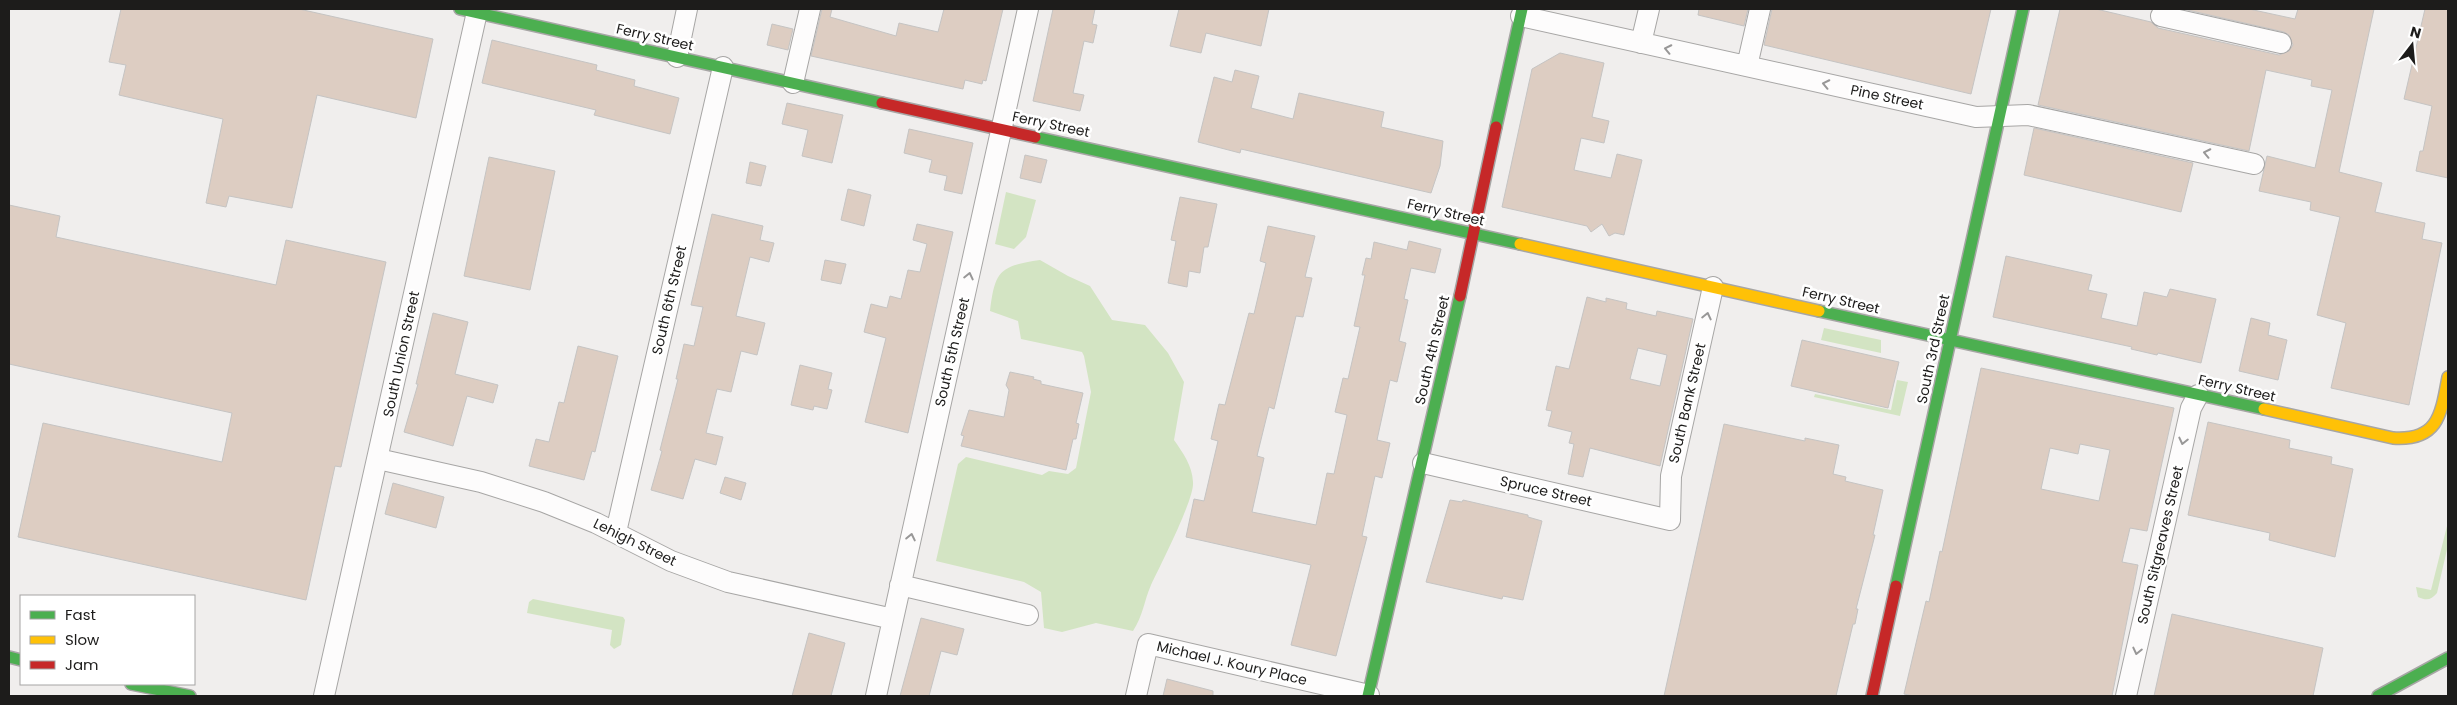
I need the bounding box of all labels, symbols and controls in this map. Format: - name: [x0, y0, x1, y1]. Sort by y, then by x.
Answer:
- street label: Ferry Street: [614, 18, 696, 56]
- north arrow: [2387, 20, 2437, 70]
- text: N: [2408, 21, 2423, 44]
- one-way arrow: [1663, 44, 1672, 54]
- one-way arrow: [1822, 79, 1831, 89]
- street label: Pine Street: [1849, 80, 1925, 114]
- street label: Ferry Street: [1010, 106, 1092, 142]
- one-way arrow: [2202, 149, 2211, 159]
- street label: Ferry Street: [1405, 193, 1487, 231]
- street label: South 6th Street: [647, 243, 691, 357]
- one-way arrow: [963, 271, 974, 280]
- street label: Ferry Street: [1800, 281, 1882, 319]
- street label: South Union Street: [378, 289, 424, 419]
- street label: South 3rd Street: [1912, 292, 1954, 406]
- street label: South 4th Street: [1410, 293, 1454, 407]
- street label: South 5th Street: [930, 295, 974, 409]
- one-way arrow: [1701, 312, 1712, 321]
- street label: South Bank Street: [1663, 341, 1711, 465]
- street label: Ferry Street: [2196, 369, 2278, 407]
- one-way arrow: [2178, 437, 2189, 446]
- street label: South Sitgreaves Street: [2132, 464, 2188, 626]
- street label: Spruce Street: [1498, 471, 1594, 511]
- street label: Lehigh Street: [590, 513, 680, 571]
- one-way arrow: [905, 533, 916, 541]
- legend: [20, 595, 195, 685]
- text: Fast: [65, 604, 96, 625]
- text: Slow: [65, 629, 100, 650]
- street label: Michael J. Koury Place: [1155, 636, 1309, 690]
- one-way arrow: [2132, 647, 2142, 656]
- text: Jam: [65, 654, 99, 675]

